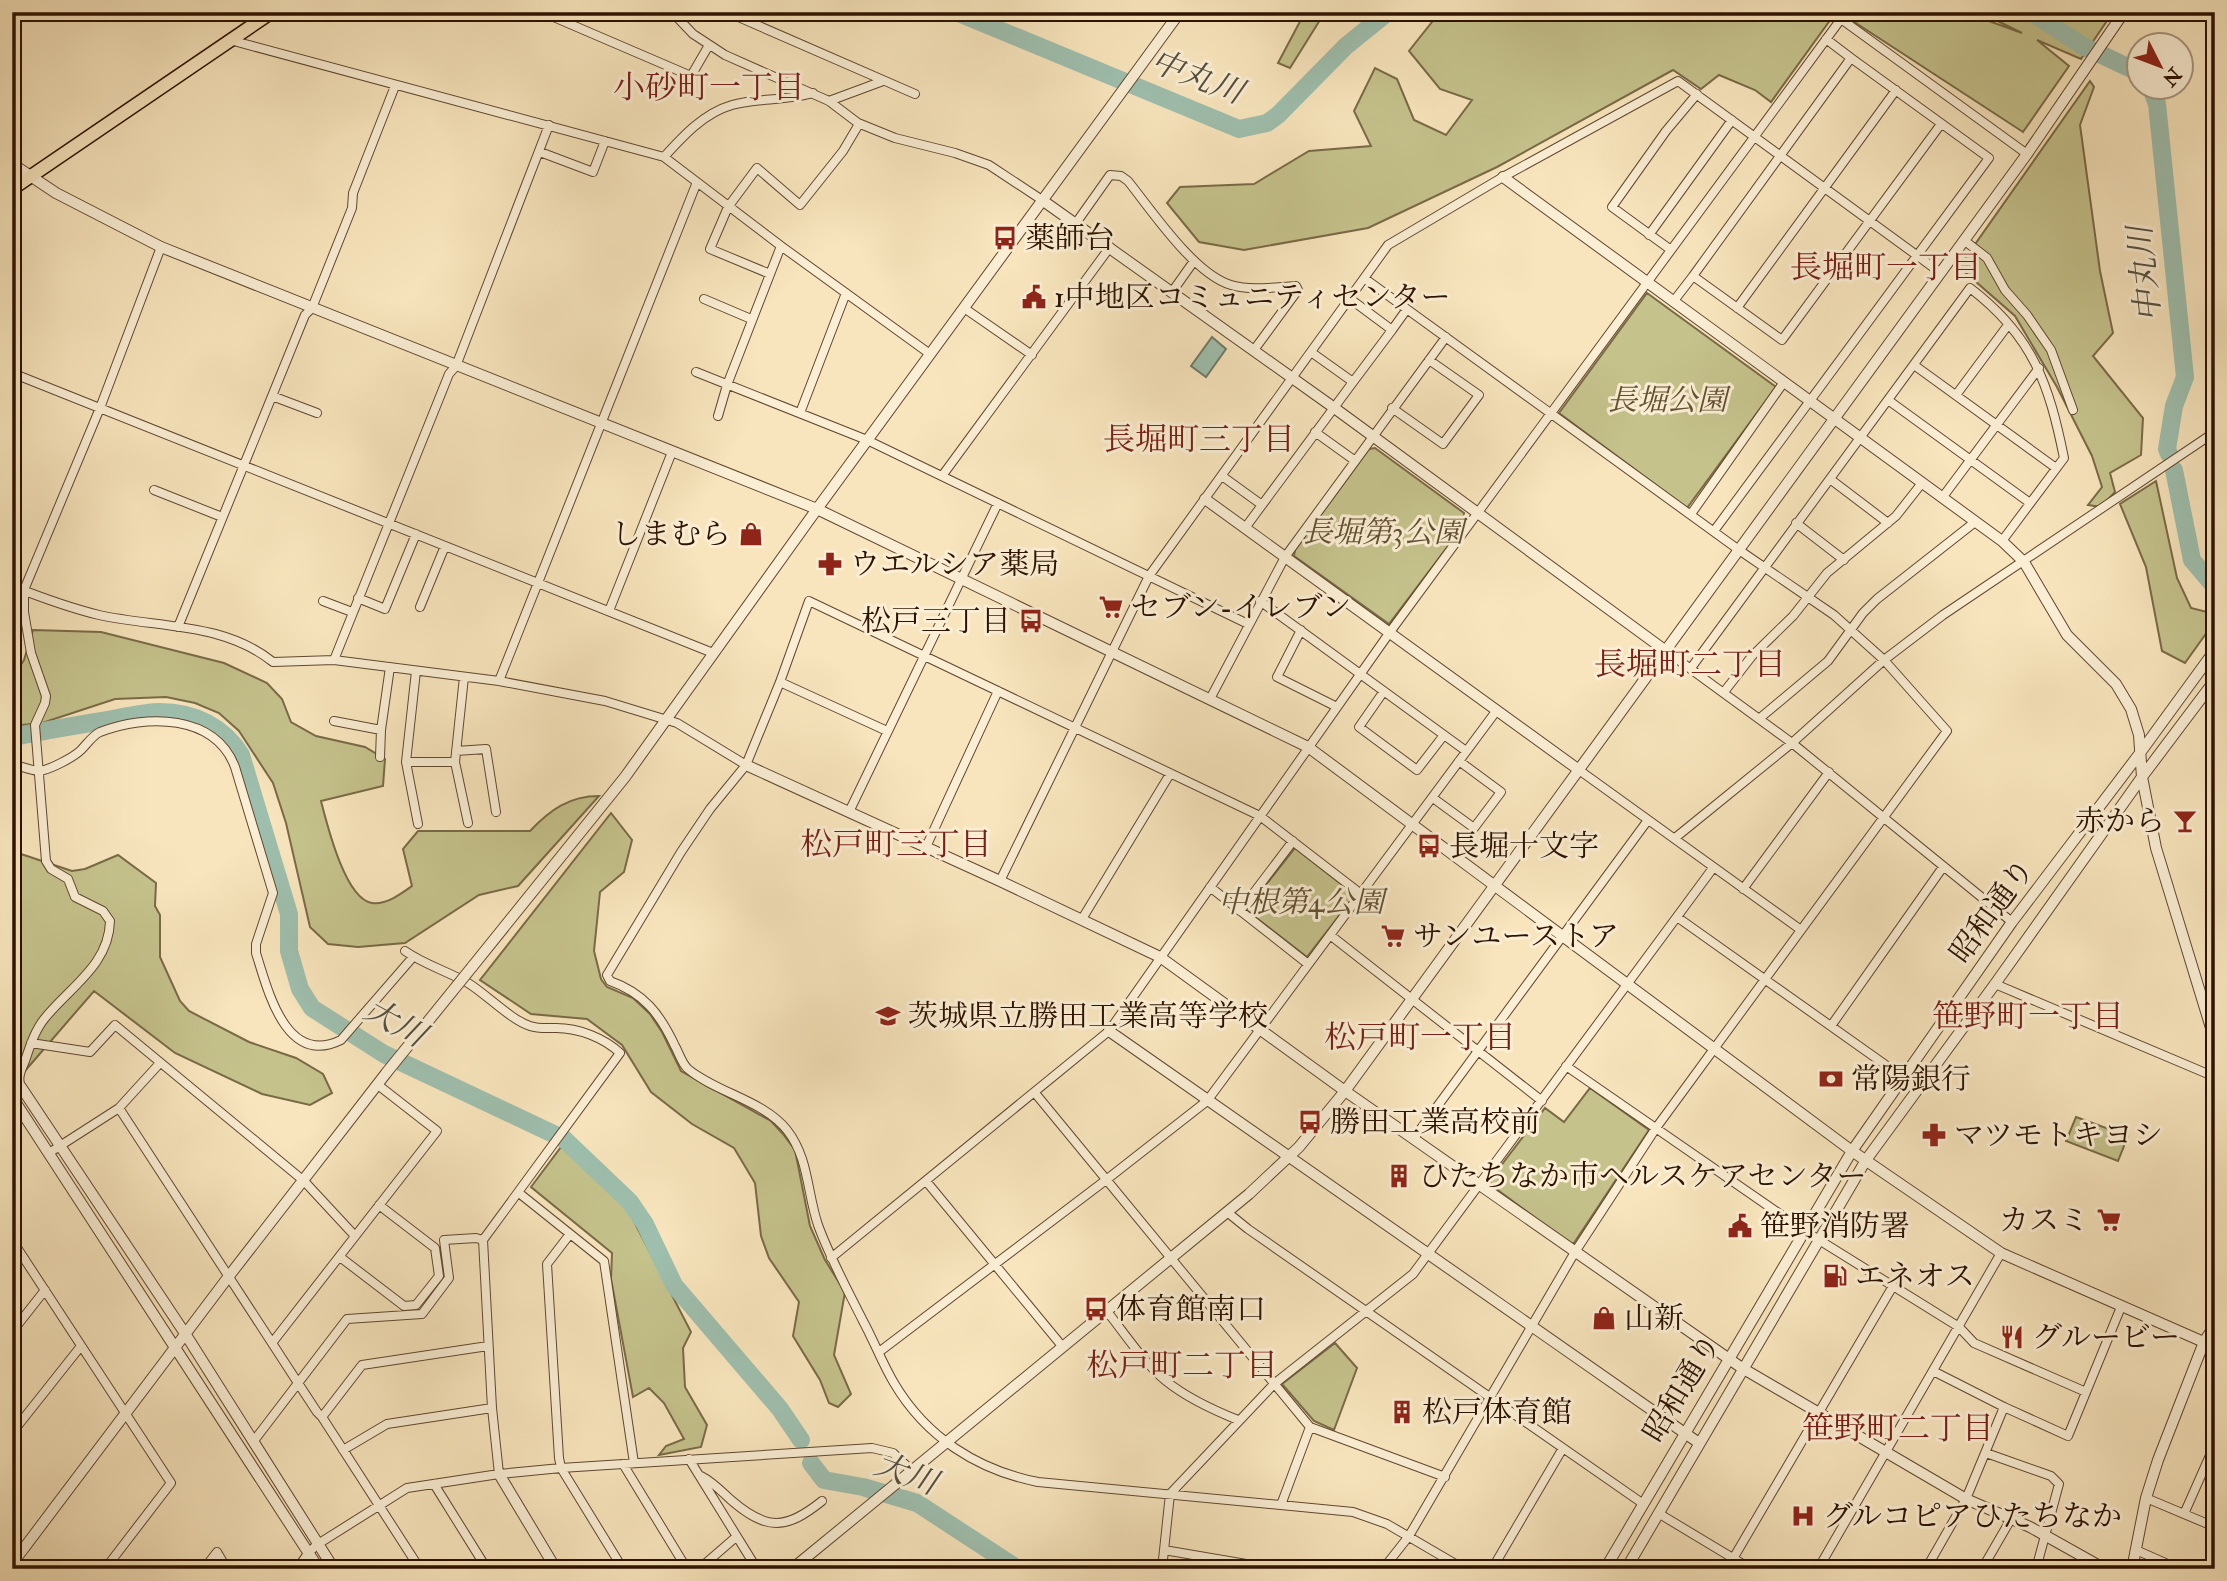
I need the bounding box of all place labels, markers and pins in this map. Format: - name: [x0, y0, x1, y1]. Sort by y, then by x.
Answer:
- place label: 薬師台: [1025, 220, 1115, 257]
- bus stop icon: 薬師台: [991, 224, 1019, 252]
- place label: 1中地区コミュニティセンター: [1054, 279, 1451, 316]
- public building icon: 1中地区コミュニティセンター: [1020, 283, 1048, 311]
- place label: しまむら: [611, 516, 731, 553]
- shop icon: しまむら: [737, 520, 765, 548]
- place label: ウエルシア薬局: [850, 546, 1059, 583]
- pharmacy icon: ウエルシア薬局: [816, 550, 844, 578]
- place label: セブン-イレブン: [1131, 589, 1351, 626]
- supermarket icon: セブン-イレブン: [1097, 593, 1125, 621]
- place label: 松戸三丁目: [861, 603, 1011, 640]
- bus stop icon: 松戸三丁目: [1017, 607, 1045, 635]
- place label: 赤から: [2075, 803, 2165, 840]
- bar icon: 赤から: [2171, 807, 2199, 835]
- place label: 長堀十文字: [1449, 828, 1599, 865]
- bus stop icon: 長堀十文字: [1415, 832, 1443, 860]
- place label: サンユーストア: [1413, 918, 1619, 955]
- supermarket icon: サンユーストア: [1379, 922, 1407, 950]
- place label: 茨城県立勝田工業高等学校: [908, 998, 1268, 1035]
- school or university icon: 茨城県立勝田工業高等学校: [874, 1002, 902, 1030]
- place label: 常陽銀行: [1851, 1061, 1971, 1098]
- bank icon: 常陽銀行: [1817, 1065, 1845, 1093]
- place label: 勝田工業高校前: [1330, 1104, 1540, 1141]
- bus stop icon: 勝田工業高校前: [1296, 1108, 1324, 1136]
- place label: マツモトキヨシ: [1954, 1117, 2163, 1154]
- pharmacy icon: マツモトキヨシ: [1920, 1121, 1948, 1149]
- place label: ひたちなか市ヘルスケアセンター: [1419, 1158, 1867, 1195]
- building icon: ひたちなか市ヘルスケアセンター: [1385, 1162, 1413, 1190]
- place label: カスミ: [1999, 1202, 2089, 1239]
- supermarket icon: カスミ: [2095, 1206, 2123, 1234]
- place label: 笹野消防署: [1760, 1208, 1910, 1245]
- public building icon: 笹野消防署: [1726, 1212, 1754, 1240]
- place label: エネオス: [1855, 1258, 1975, 1295]
- fuel station icon: エネオス: [1821, 1262, 1849, 1290]
- place label: 体育館南口: [1116, 1291, 1266, 1328]
- bus stop icon: 体育館南口: [1082, 1295, 1110, 1323]
- place label: 山新: [1624, 1300, 1684, 1337]
- shop icon: 山新: [1590, 1304, 1618, 1332]
- place label: グルービー: [2032, 1319, 2180, 1356]
- restaurant icon: グルービー: [1998, 1323, 2026, 1351]
- place label: 松戸体育館: [1422, 1394, 1572, 1431]
- building icon: 松戸体育館: [1388, 1398, 1416, 1426]
- place label: グルコピアひたちなか: [1823, 1498, 2122, 1535]
- hospital icon: グルコピアひたちなか: [1789, 1502, 1817, 1530]

